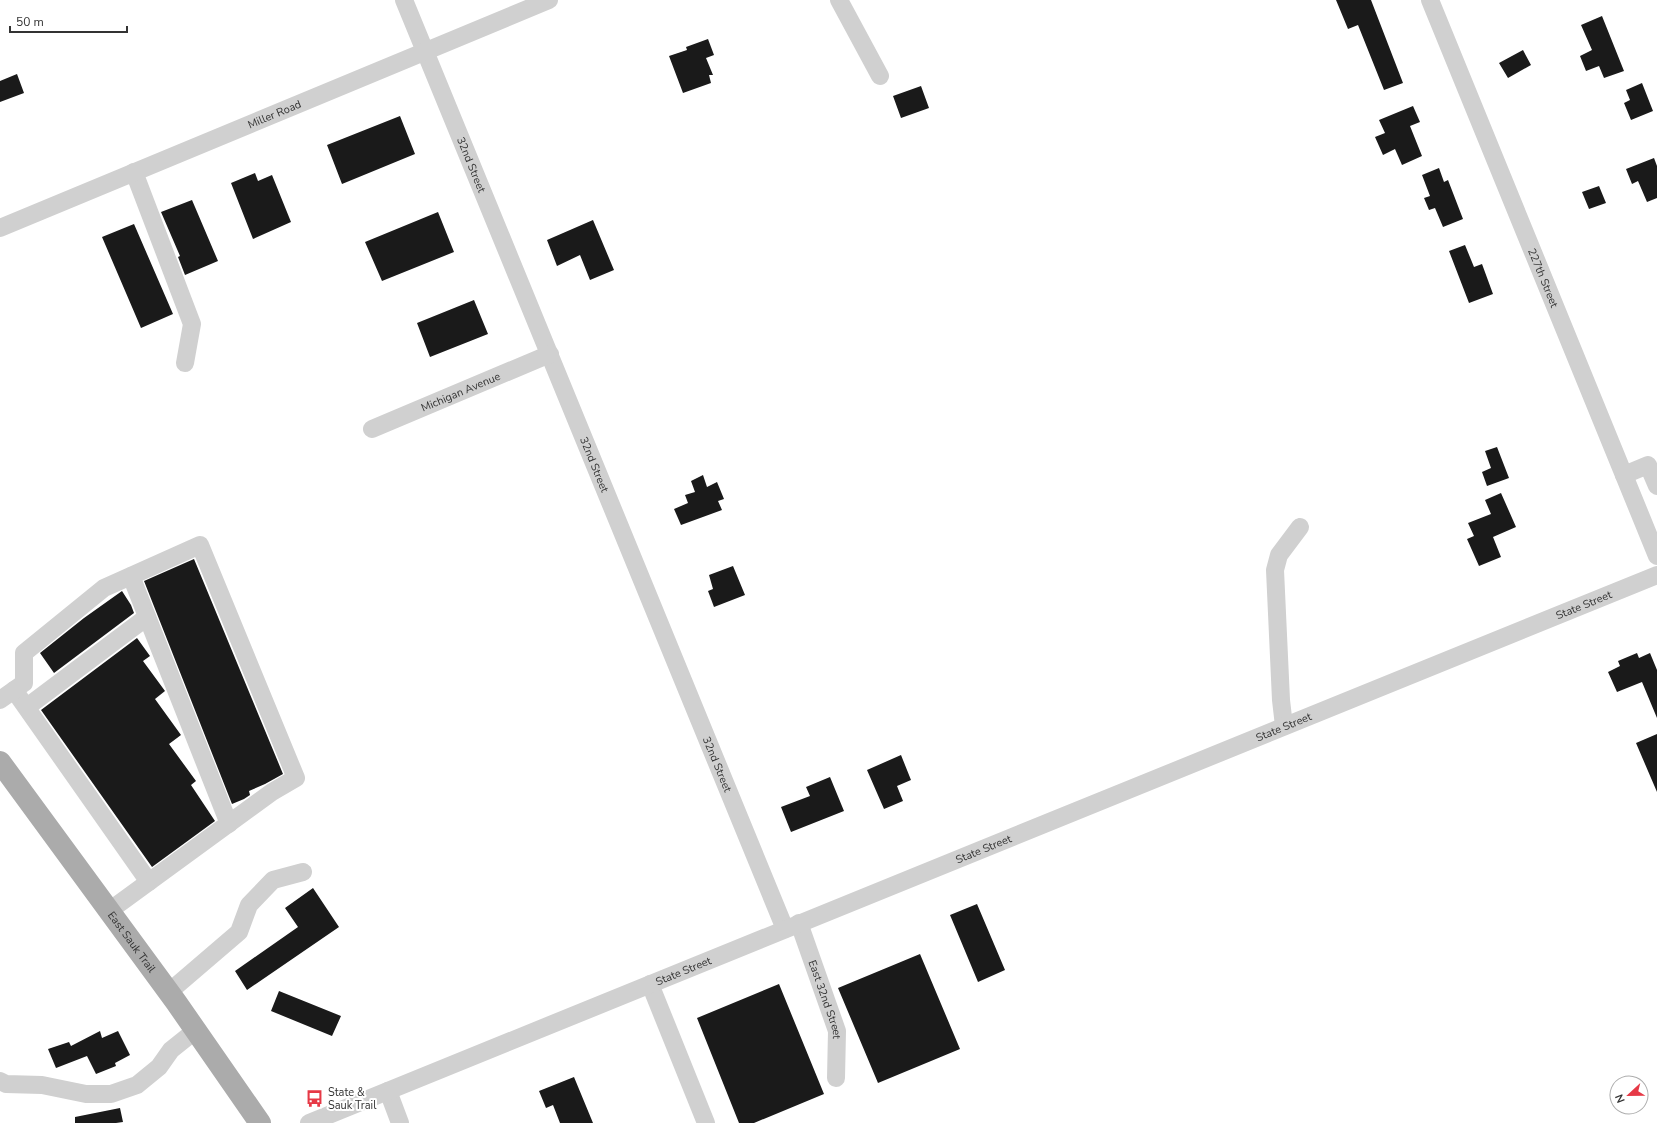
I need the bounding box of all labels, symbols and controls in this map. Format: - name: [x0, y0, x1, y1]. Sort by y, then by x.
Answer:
- scale bar: [10, 8, 127, 34]
- text: 50 m: [16, 14, 44, 30]
- street label: Miller Road: [245, 96, 303, 132]
- street label: 32nd Street: [453, 135, 490, 195]
- street label: 227th Street: [1525, 246, 1562, 310]
- street label: Michigan Avenue: [419, 368, 503, 415]
- street label: 32nd Street: [576, 434, 613, 495]
- street label: State Street: [1554, 587, 1614, 623]
- street label: State Street: [1253, 709, 1314, 745]
- street label: 32nd Street: [699, 734, 736, 794]
- street label: State Street: [953, 831, 1014, 867]
- street label: East Sauk Trail: [104, 908, 160, 976]
- street label: State Street: [653, 953, 714, 989]
- street label: East 32nd Street: [805, 958, 845, 1039]
- north arrow: [1609, 1075, 1649, 1115]
- place label: State & Sauk Trail: [328, 1085, 377, 1113]
- bus stop icon: State & Sauk Trail: [305, 1088, 325, 1108]
- text: N: [1612, 1092, 1629, 1105]

